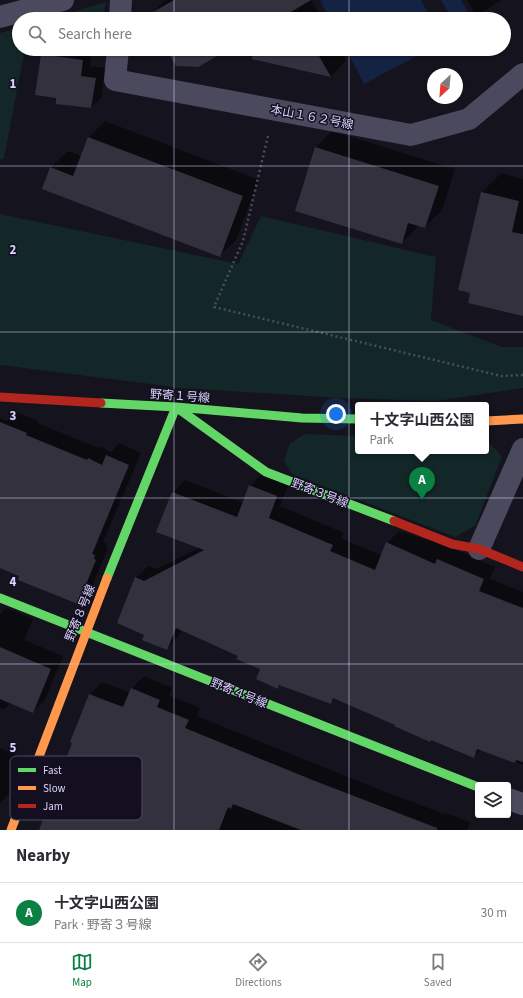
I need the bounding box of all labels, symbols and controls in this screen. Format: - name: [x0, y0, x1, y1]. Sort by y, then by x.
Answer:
- search box: [12, 12, 511, 56]
- icon: search: [26, 23, 48, 45]
- text: Search here: [58, 24, 132, 45]
- north arrow: [427, 68, 463, 104]
- text: 1: [10, 75, 17, 93]
- street label: 本山１６２号線: [269, 101, 355, 134]
- text: 2: [10, 241, 17, 259]
- street label: 野寄１号線: [149, 386, 210, 407]
- popup: [355, 402, 489, 454]
- your location: [326, 404, 346, 424]
- text: 3: [10, 407, 17, 425]
- text: 十文字山西公園: [369, 410, 475, 431]
- text: Park: [369, 431, 394, 449]
- pin: A: [409, 467, 435, 500]
- street label: 野寄３号線: [289, 475, 351, 512]
- text: 4: [10, 573, 17, 591]
- street label: 野寄８号線: [61, 582, 100, 644]
- street label: 野寄４号線: [208, 674, 270, 713]
- text: 5: [10, 739, 17, 757]
- legend: [10, 756, 142, 820]
- text: Fast: [43, 763, 62, 778]
- text: Slow: [43, 781, 66, 796]
- map controls: [475, 782, 511, 818]
- button: layers: [475, 782, 511, 818]
- text: Jam: [43, 799, 63, 814]
- text: Nearby: [16, 844, 70, 868]
- text: 十文字山西公園: [54, 893, 159, 914]
- text: A: [25, 904, 33, 922]
- text: 30 m: [481, 904, 507, 922]
- text: Park · 野寄３号線: [54, 916, 152, 934]
- tab: Map: [71, 951, 93, 990]
- tab: Directions: [235, 951, 282, 990]
- tab: Saved: [424, 951, 452, 990]

